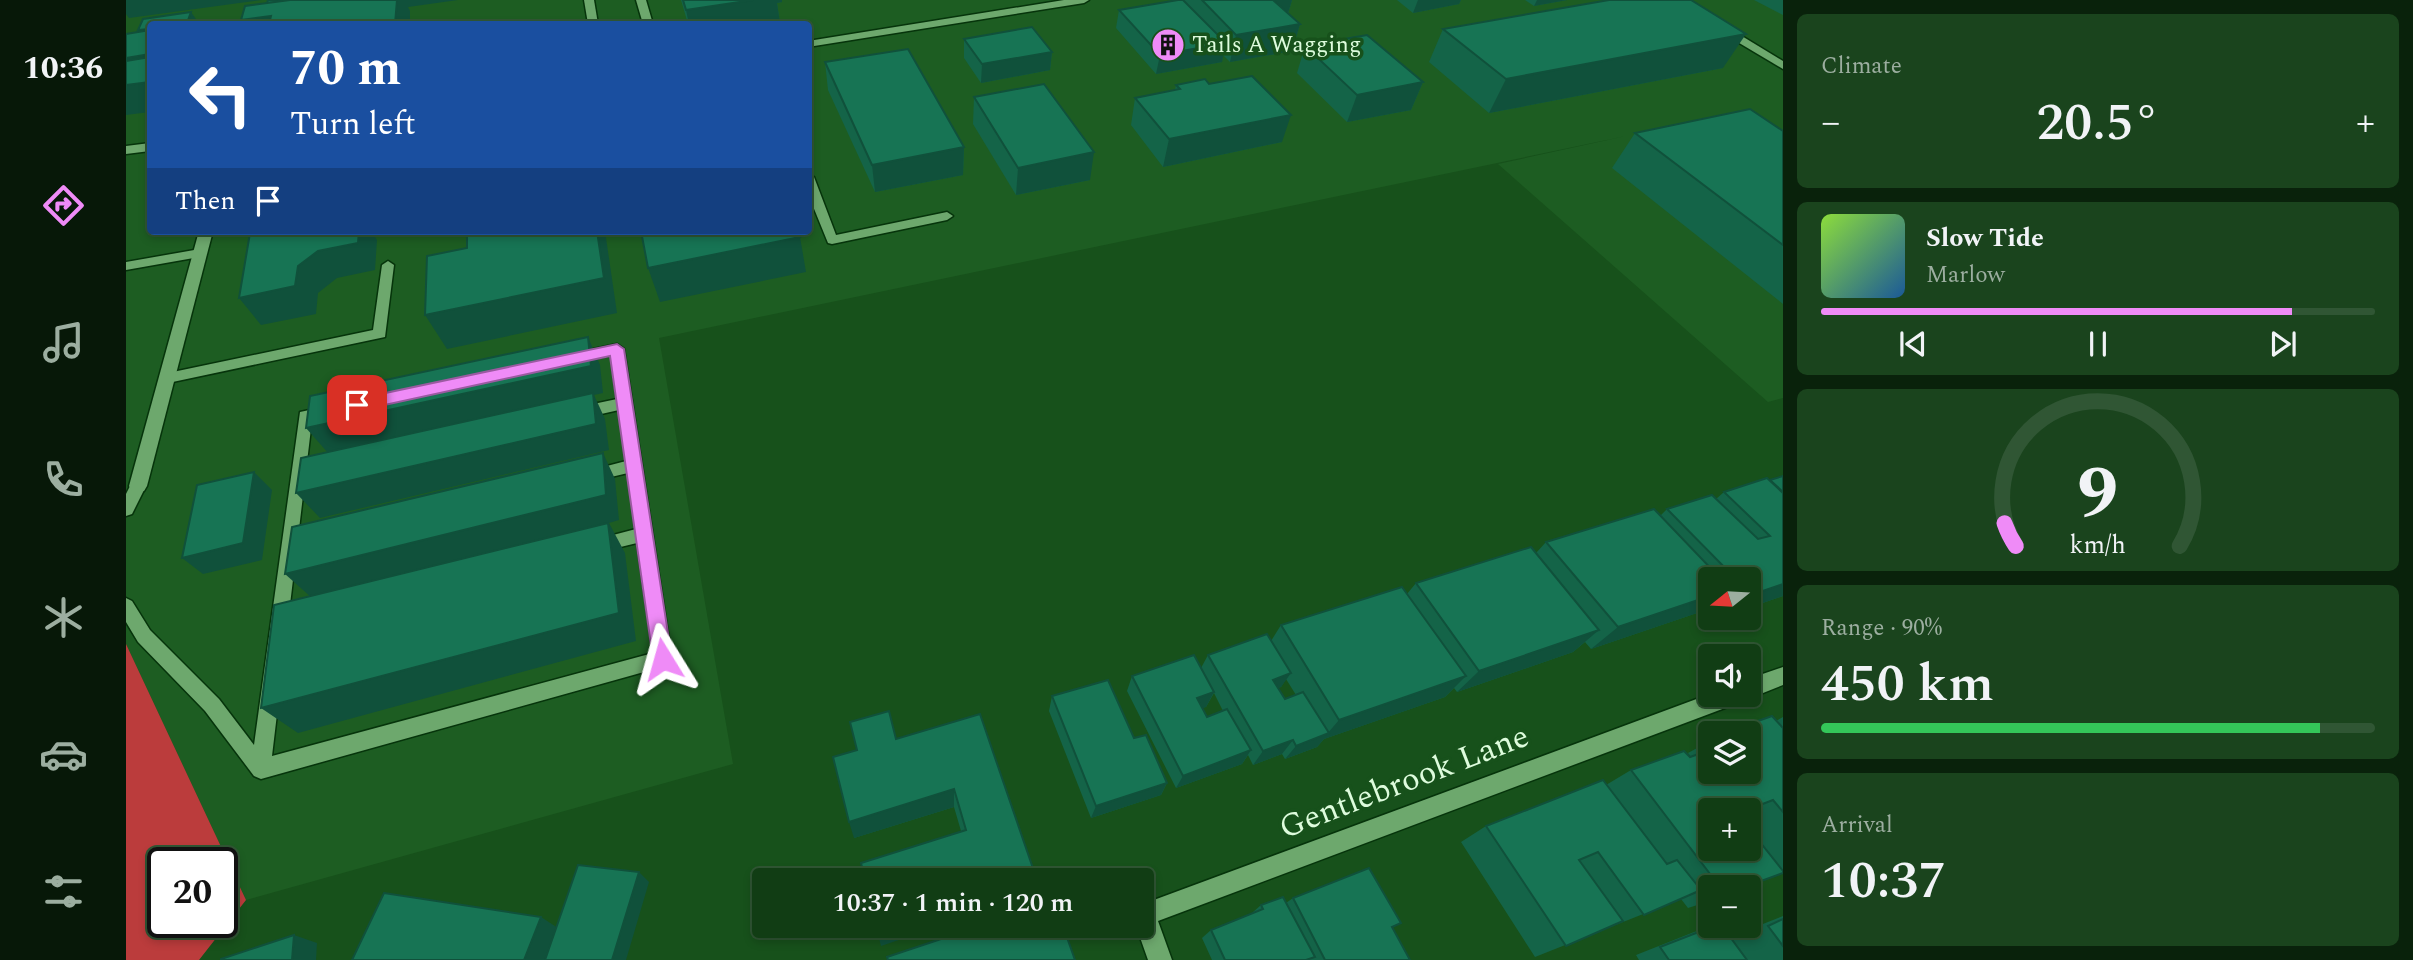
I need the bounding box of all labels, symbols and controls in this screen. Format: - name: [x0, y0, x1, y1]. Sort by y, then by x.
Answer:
- building icon: Tails A Wagging: [1149, 26, 1187, 64]
- place label: Tails A Wagging: [1192, 28, 1361, 63]
- text: 70 m: [290, 32, 401, 107]
- text: 10:36: [23, 44, 103, 93]
- icon: left: [175, 49, 266, 140]
- text: Climate: [1821, 49, 1902, 84]
- text: 20.5°: [2036, 84, 2160, 163]
- text: −: [1821, 94, 1840, 152]
- text: +: [2356, 94, 2375, 152]
- text: Turn left: [290, 100, 416, 149]
- icon: directions: [39, 181, 88, 230]
- text: Then: [175, 181, 235, 221]
- icon: arrive: [249, 182, 287, 220]
- text: Slow Tide: [1926, 218, 2044, 258]
- text: Marlow: [1926, 258, 2005, 293]
- icon: music: [39, 318, 88, 367]
- icon: previous: [1894, 325, 1932, 363]
- icon: pause: [2079, 325, 2117, 363]
- icon: next: [2264, 325, 2302, 363]
- pin: [327, 375, 387, 435]
- icon: arrive: [338, 386, 376, 424]
- text: 9: [2078, 439, 2118, 550]
- icon: phone: [39, 455, 88, 504]
- text: km/h: [2070, 527, 2126, 565]
- north arrow: [1698, 567, 1760, 630]
- map controls: [1698, 567, 1761, 938]
- icon: climate: [39, 593, 88, 642]
- text: Range · 90%: [1821, 611, 1942, 646]
- position arrow: [626, 622, 700, 696]
- button: sound: [1698, 644, 1761, 707]
- text: 450 km: [1821, 645, 1994, 724]
- street label: Gentlebrook Lane: [1272, 711, 1536, 853]
- button: layers: [1698, 721, 1761, 784]
- icon: car: [39, 730, 88, 779]
- button: +: [1698, 798, 1761, 861]
- text: Arrival: [1821, 808, 1893, 843]
- text: 10:37: [1821, 842, 1946, 921]
- speed limit sign: 20: [147, 847, 238, 938]
- icon: filters: [39, 867, 88, 916]
- button: −: [1698, 875, 1761, 938]
- text: 10:37 · 1 min · 120 m: [833, 883, 1073, 923]

